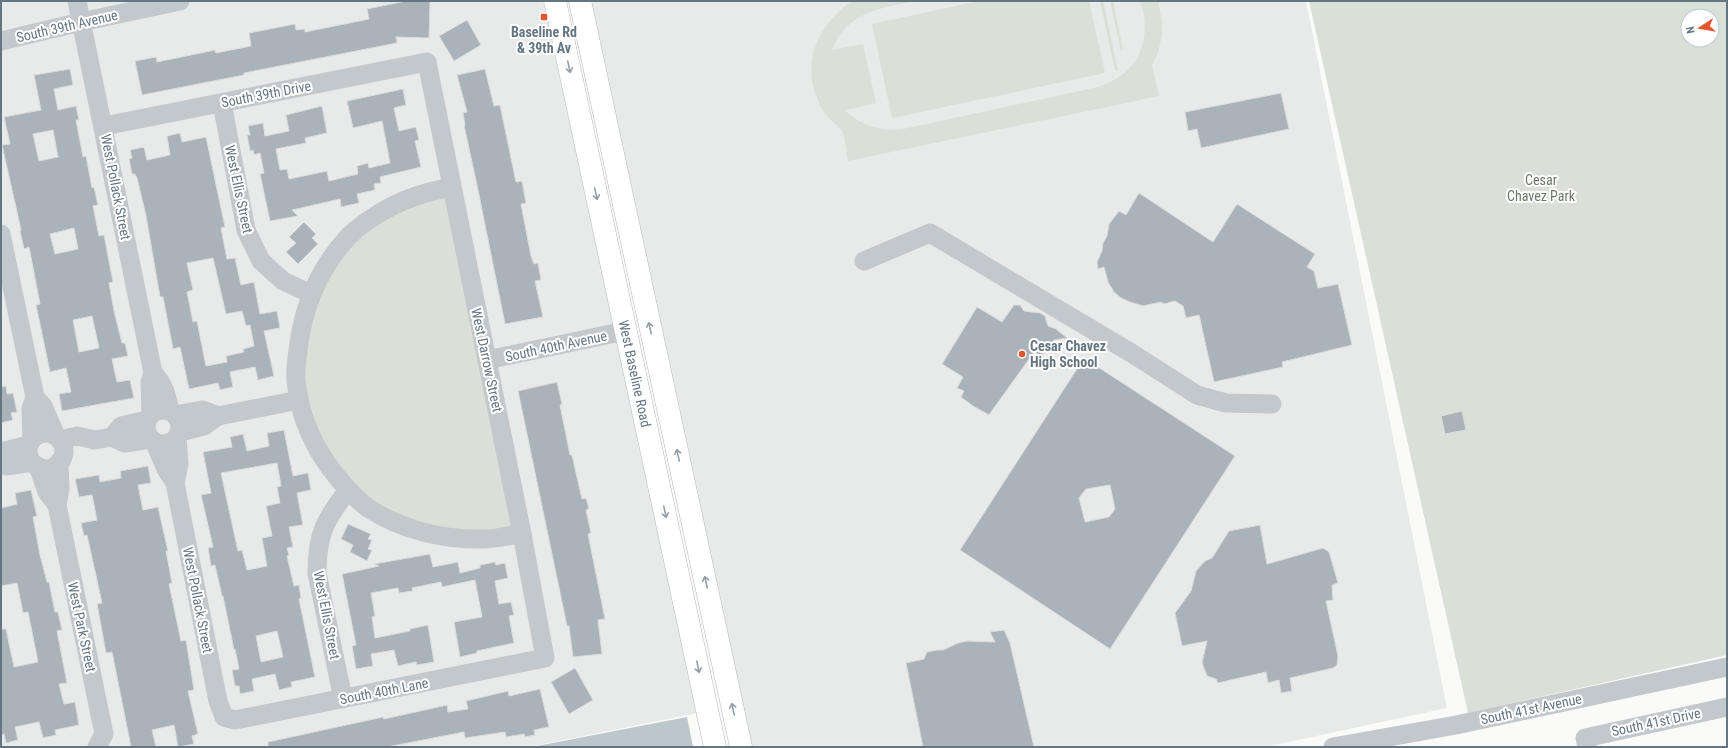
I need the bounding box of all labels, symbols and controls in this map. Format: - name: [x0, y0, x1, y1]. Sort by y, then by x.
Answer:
- street label: South 39th Avenue: [15, 6, 120, 45]
- north arrow: [1680, 8, 1720, 48]
- marker: Baseline Rd & 39th Av: [539, 12, 549, 22]
- place label: Baseline Rd & 39th Av: [511, 24, 577, 56]
- text: N: [1684, 25, 1698, 35]
- one-way arrow: [565, 60, 573, 73]
- street label: South 39th Drive: [220, 77, 313, 111]
- street label: West Pollack Street: [98, 133, 134, 241]
- street label: West Ellis Street: [222, 143, 256, 235]
- park label: Cesar Chavez Park: [1507, 172, 1576, 204]
- one-way arrow: [592, 187, 600, 200]
- street label: West Darrow Street: [468, 306, 506, 414]
- street label: West Baseline Road: [616, 318, 654, 429]
- one-way arrow: [646, 321, 654, 334]
- street label: South 40th Avenue: [504, 327, 609, 365]
- place label: Cesar Chavez High School: [1030, 338, 1106, 370]
- marker: Cesar Chavez High School: [1017, 349, 1027, 359]
- one-way arrow: [673, 449, 681, 462]
- one-way arrow: [661, 506, 669, 519]
- street label: West Pollack Street: [180, 546, 216, 654]
- street label: West Ellis Street: [311, 569, 343, 661]
- one-way arrow: [701, 576, 709, 589]
- street label: West Park Street: [65, 580, 99, 674]
- one-way arrow: [694, 660, 702, 673]
- street label: South 40th Lane: [338, 674, 430, 707]
- street label: South 41st Avenue: [1479, 690, 1583, 728]
- one-way arrow: [728, 703, 736, 716]
- street label: South 41st Drive: [1610, 705, 1702, 739]

